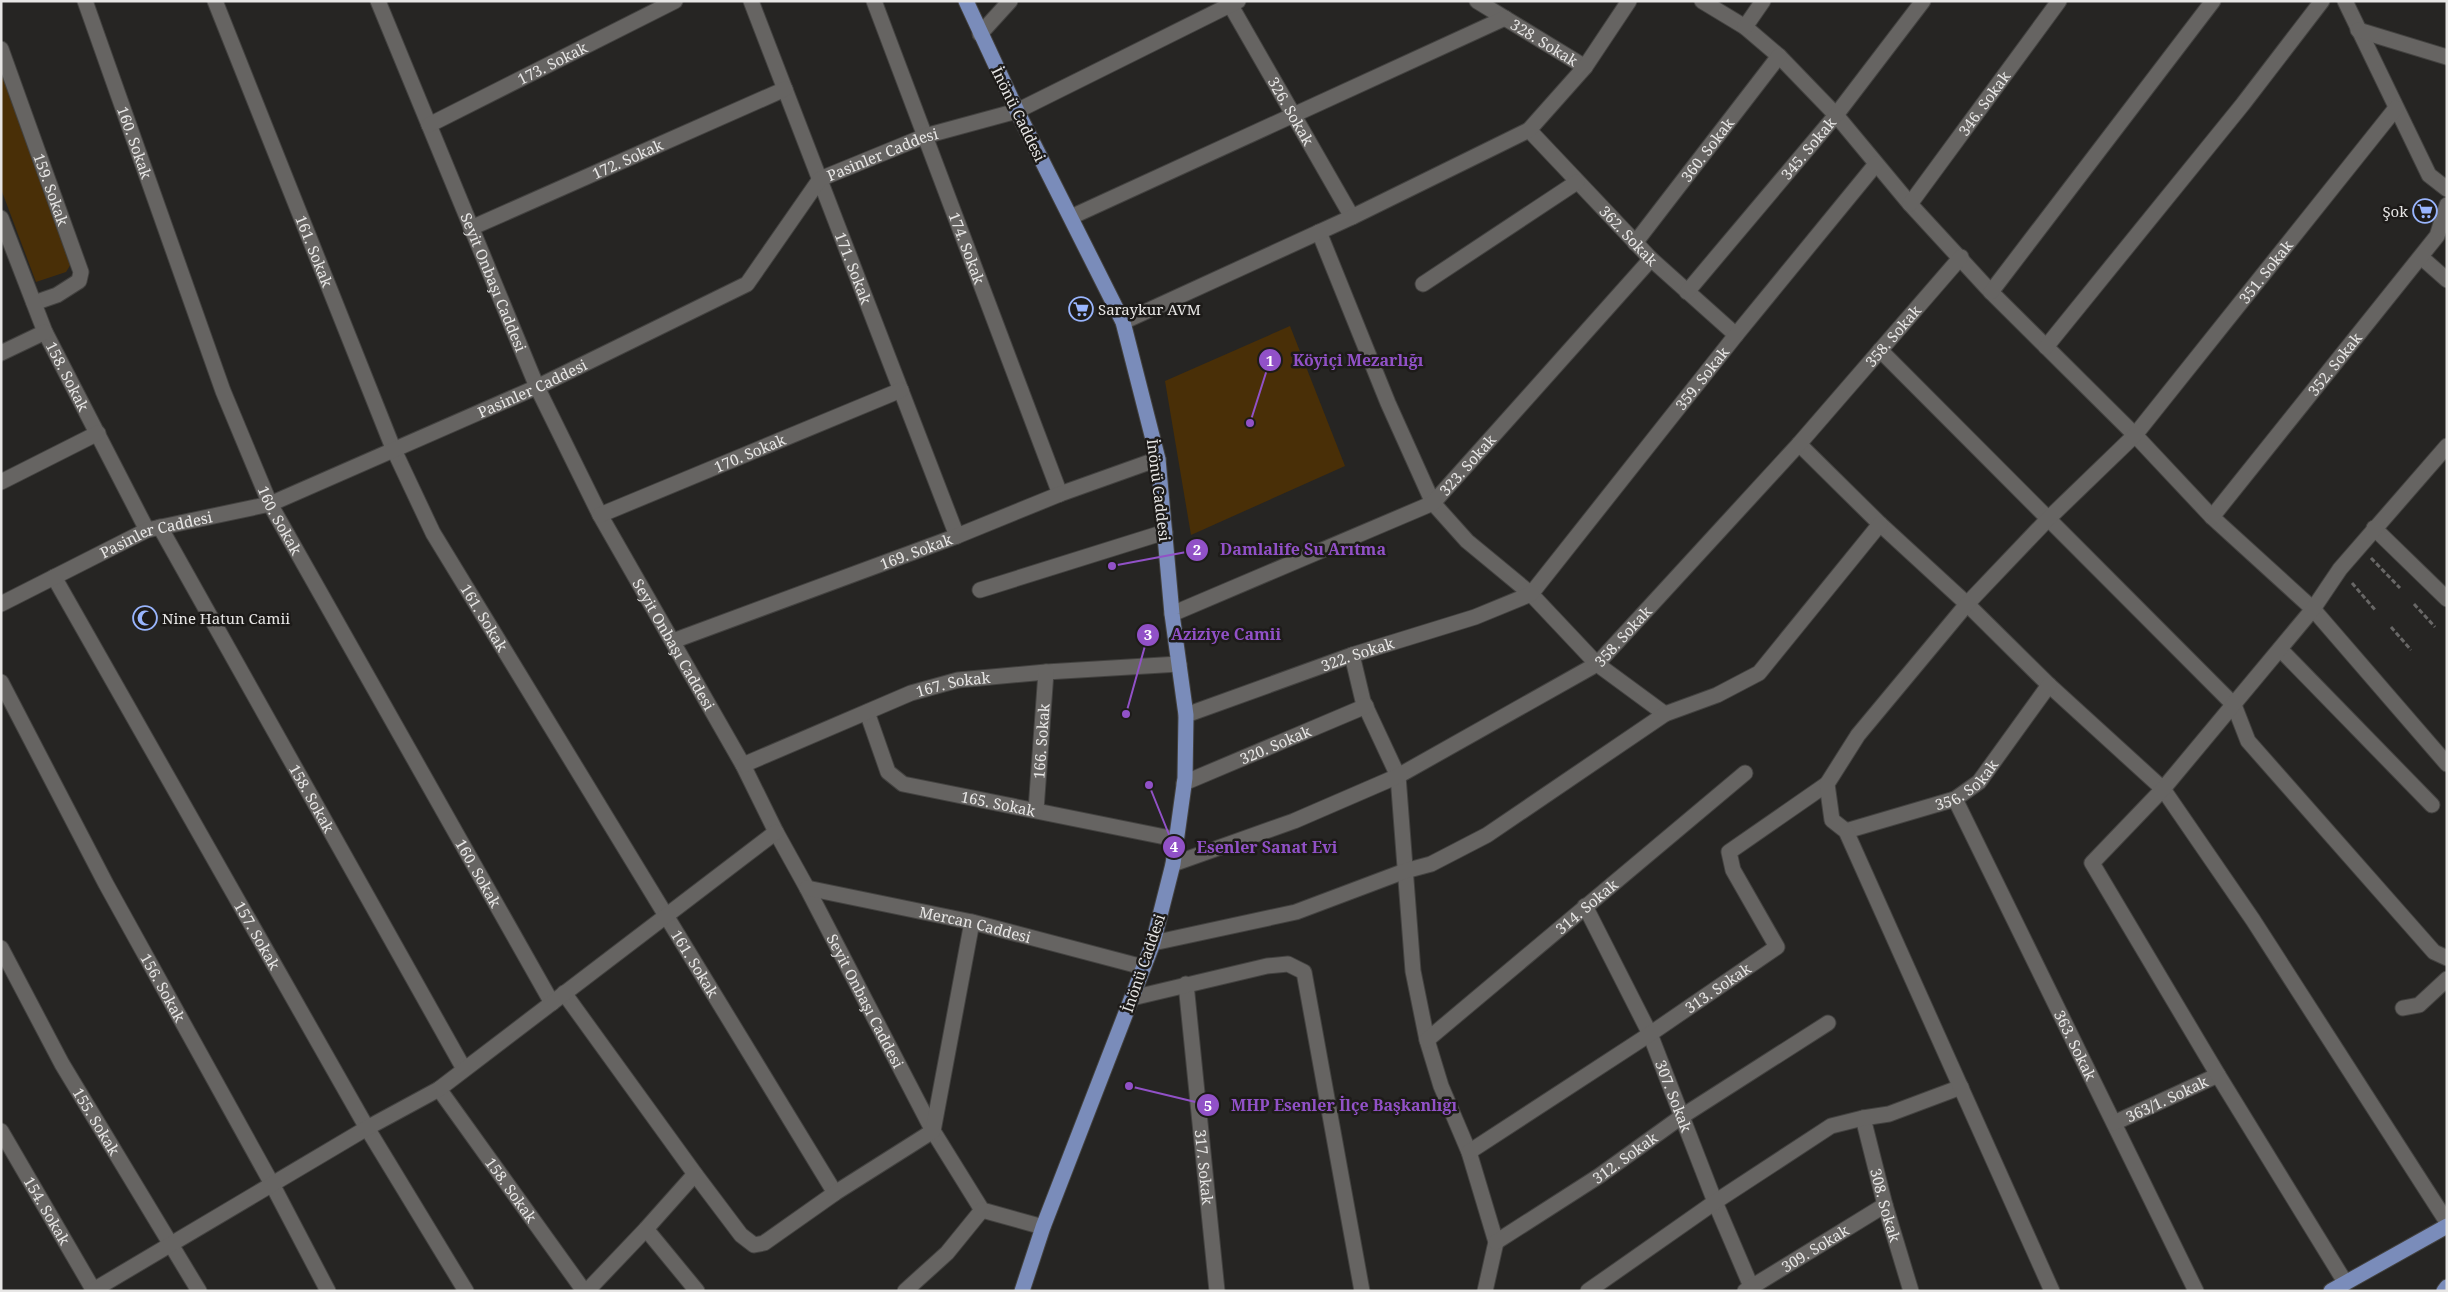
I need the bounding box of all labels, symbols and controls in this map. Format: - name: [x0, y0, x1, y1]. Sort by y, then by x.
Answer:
- street label: 328. Sokak: [1507, 14, 1582, 71]
- street label: 173. Sokak: [514, 37, 591, 89]
- street label: İnönü Caddesi: [988, 64, 1051, 165]
- street label: 346. Sokak: [1954, 67, 2015, 140]
- street label: 326. Sokak: [1264, 73, 1319, 149]
- street label: 160. Sokak: [113, 103, 157, 182]
- street label: 360. Sokak: [1676, 113, 1738, 186]
- street label: 345. Sokak: [1776, 113, 1840, 184]
- street label: Pasinler Caddesi: [824, 123, 940, 185]
- street label: 172. Sokak: [589, 134, 666, 183]
- street label: 159. Sokak: [29, 150, 74, 228]
- supermarket icon: Şok: [2412, 198, 2438, 224]
- street label: 362. Sokak: [1595, 201, 1662, 270]
- place label: Şok: [2382, 201, 2408, 221]
- street label: 174. Sokak: [944, 209, 990, 287]
- street label: Seyit Onbaşı Caddesi: [456, 210, 531, 355]
- street label: 161. Sokak: [291, 212, 338, 290]
- street label: 171. Sokak: [831, 229, 877, 307]
- street label: 351. Sokak: [2234, 236, 2297, 307]
- supermarket icon: Saraykur AVM: [1068, 296, 1094, 322]
- place label: Saraykur AVM: [1098, 299, 1201, 319]
- street label: 358. Sokak: [1860, 300, 1925, 371]
- street label: 352. Sokak: [2303, 328, 2366, 400]
- street label: 158. Sokak: [42, 338, 94, 415]
- street label: 359. Sokak: [1670, 342, 1733, 414]
- callout: Köyiçi Mezarlığı: [1257, 345, 1433, 376]
- text: Köyiçi Mezarlığı: [1293, 349, 1424, 371]
- text: 1: [1266, 350, 1274, 370]
- street label: Pasinler Caddesi: [474, 354, 590, 422]
- street label: 170. Sokak: [711, 429, 789, 477]
- street label: 323. Sokak: [1435, 430, 1500, 500]
- street label: İnönü Caddesi: [1143, 438, 1175, 542]
- street label: 160. Sokak: [253, 483, 307, 559]
- street label: Pasinler Caddesi: [96, 506, 214, 562]
- street label: 169. Sokak: [877, 529, 955, 574]
- callout: Damlalife Su Arıtma: [1185, 534, 1396, 565]
- text: Damlalife Su Arıtma: [1220, 538, 1386, 560]
- text: 2: [1193, 539, 1201, 559]
- street label: Seyit Onbaşı Caddesi: [628, 575, 720, 714]
- street label: 161. Sokak: [456, 580, 513, 655]
- street label: 358. Sokak: [1590, 601, 1656, 671]
- mosque icon: Nine Hatun Camii: [132, 605, 158, 631]
- place label: Nine Hatun Camii: [162, 608, 290, 628]
- callout: Aziziye Camii: [1136, 619, 1291, 650]
- text: Aziziye Camii: [1171, 623, 1281, 645]
- text: 3: [1144, 624, 1152, 644]
- street label: 322. Sokak: [1318, 633, 1397, 675]
- street label: 167. Sokak: [914, 667, 991, 701]
- street label: 166. Sokak: [1028, 702, 1054, 780]
- street label: 320. Sokak: [1236, 720, 1314, 768]
- street label: 356. Sokak: [1933, 755, 2002, 814]
- street label: 158. Sokak: [285, 760, 339, 836]
- street label: 165. Sokak: [959, 786, 1038, 821]
- callout: Esenler Sanat Evi: [1162, 832, 1348, 863]
- street label: 160. Sokak: [451, 835, 506, 911]
- text: 4: [1170, 836, 1179, 856]
- text: Esenler Sanat Evi: [1197, 836, 1338, 858]
- street label: 314. Sokak: [1551, 874, 1622, 938]
- street label: 157. Sokak: [230, 897, 285, 973]
- street label: Mercan Caddesi: [917, 901, 1033, 947]
- street label: İnönü Caddesi: [1117, 911, 1169, 1015]
- street label: 161. Sokak: [667, 926, 723, 1001]
- street label: Seyit Onbaşı Caddesi: [823, 930, 909, 1072]
- street label: 156. Sokak: [136, 950, 190, 1026]
- street label: 313. Sokak: [1681, 958, 1755, 1017]
- street label: 363. Sokak: [2050, 1007, 2101, 1084]
- street label: 307. Sokak: [1651, 1057, 1697, 1135]
- street label: 363/1. Sokak: [2122, 1071, 2211, 1126]
- street label: 155. Sokak: [68, 1084, 125, 1159]
- callout: MHP Esenler İlçe Başkanlığı: [1196, 1090, 1467, 1121]
- text: MHP Esenler İlçe Başkanlığı: [1231, 1094, 1457, 1116]
- text: 5: [1204, 1095, 1212, 1115]
- street label: 312. Sokak: [1588, 1127, 1661, 1188]
- street label: 317. Sokak: [1191, 1128, 1218, 1206]
- street label: 158. Sokak: [481, 1153, 542, 1226]
- street label: 308. Sokak: [1866, 1166, 1906, 1245]
- street label: 154. Sokak: [20, 1173, 75, 1248]
- street label: 309. Sokak: [1777, 1220, 1853, 1276]

